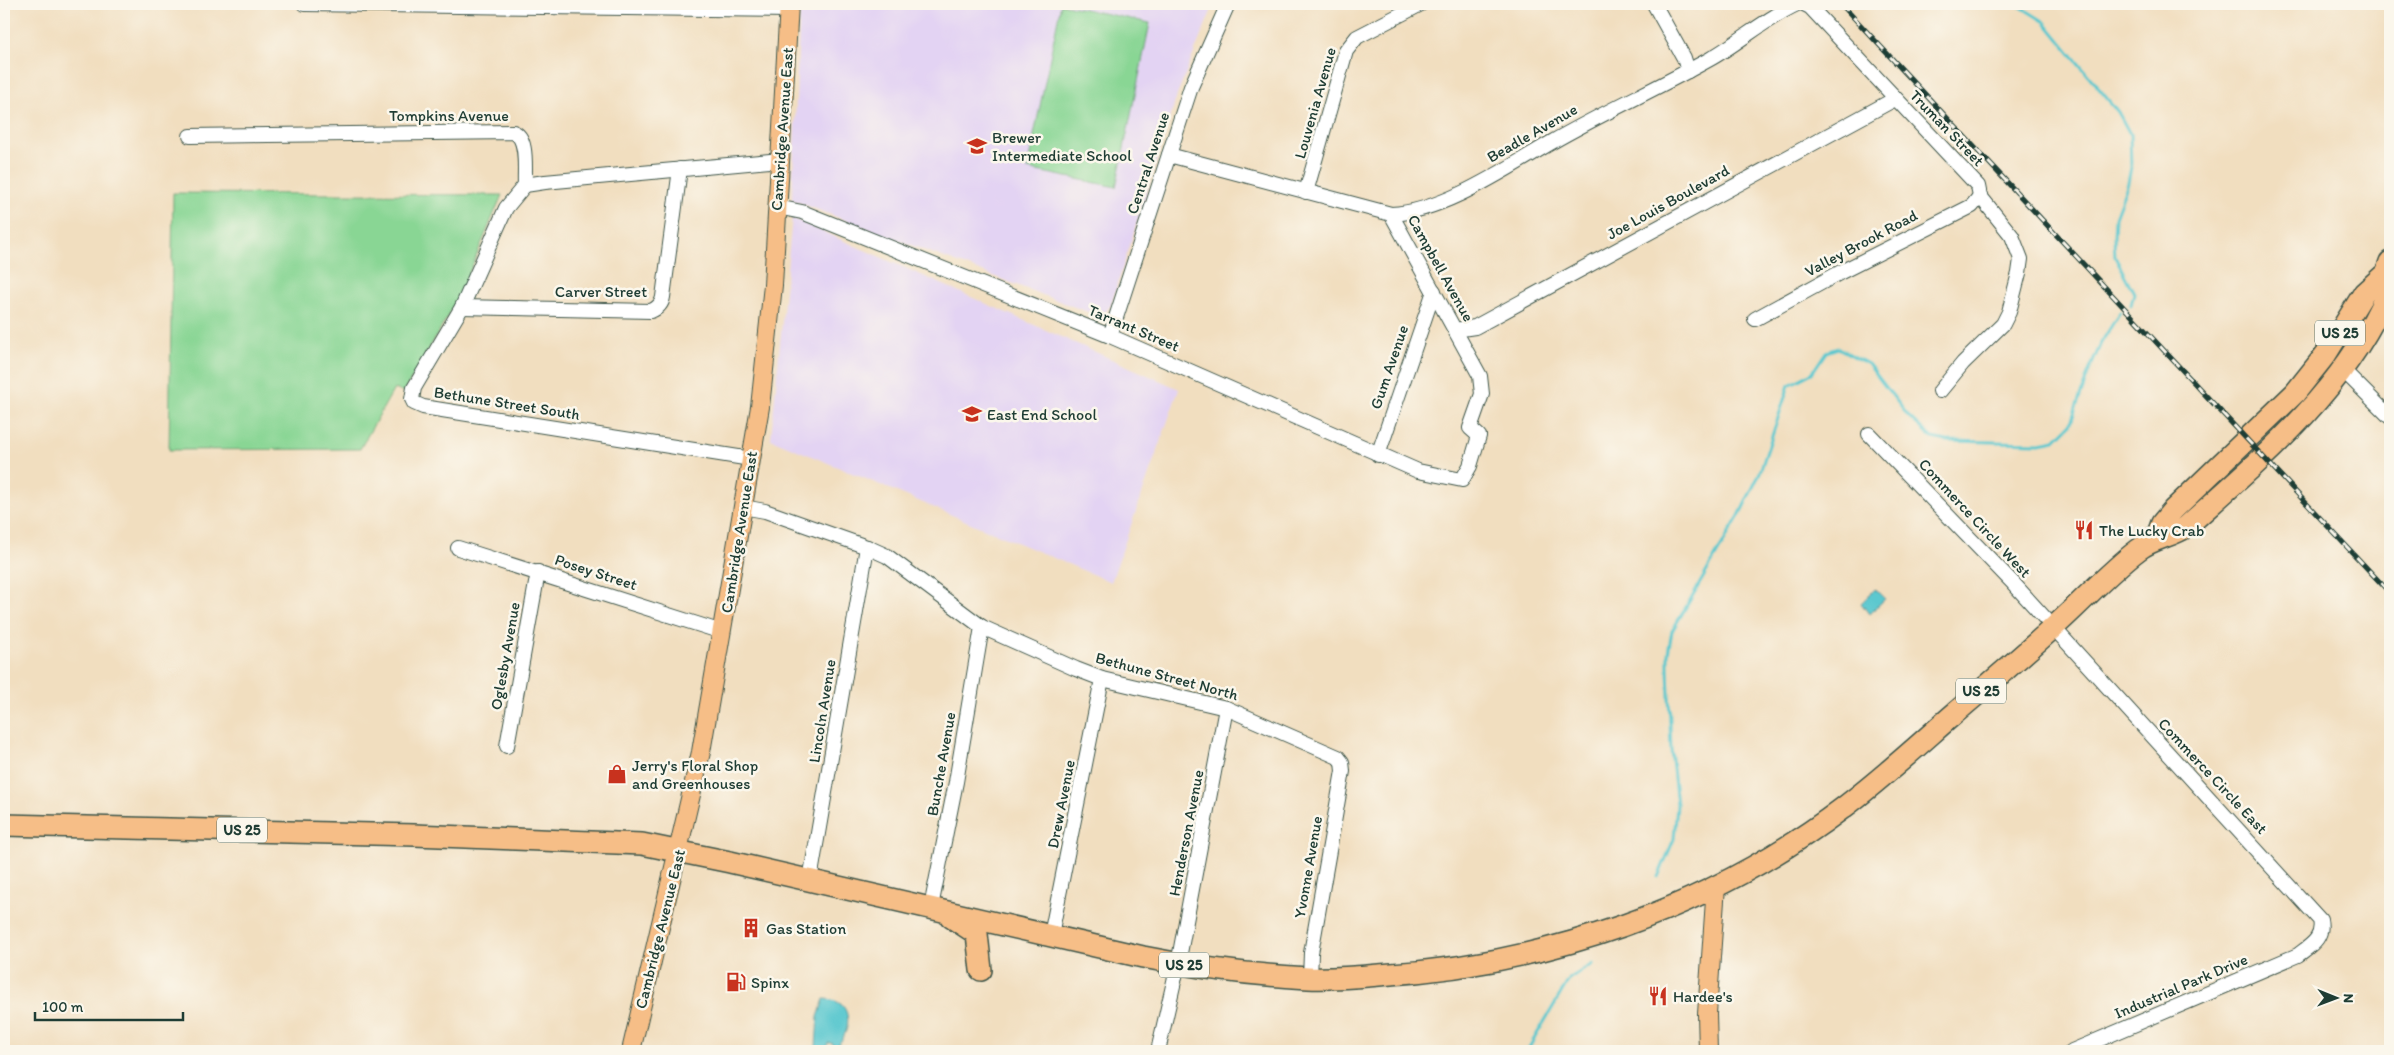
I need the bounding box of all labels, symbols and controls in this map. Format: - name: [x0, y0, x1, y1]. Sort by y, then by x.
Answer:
- street label: Louvenia Avenue: [1290, 45, 1340, 161]
- street label: Cambridge Avenue East: [767, 47, 797, 211]
- street label: Truman Street: [1906, 86, 1988, 170]
- street label: Beadle Avenue: [1483, 99, 1581, 167]
- street label: Tompkins Avenue: [389, 106, 509, 125]
- street label: Central Avenue: [1123, 110, 1173, 216]
- place label: Brewer Intermediate School: [992, 128, 1132, 165]
- school or university icon: Brewer Intermediate School: [966, 135, 988, 157]
- street label: Joe Louis Boulevard: [1603, 160, 1733, 244]
- street label: Valley Brook Road: [1801, 205, 1921, 281]
- street label: Campbell Avenue: [1404, 211, 1478, 325]
- street label: Carver Street: [555, 282, 647, 301]
- street label: Tarrant Street: [1086, 300, 1182, 356]
- road number: US 25: [2315, 320, 2365, 346]
- street label: Gum Avenue: [1366, 322, 1412, 412]
- street label: Bethune Street South: [433, 382, 581, 424]
- school or university icon: East End School: [961, 403, 983, 425]
- place label: East End School: [987, 405, 1097, 424]
- street label: Cambridge Avenue East: [717, 450, 761, 614]
- street label: Commerce Circle West: [1915, 455, 2035, 581]
- restaurant icon: The Lucky Crab: [2073, 519, 2095, 541]
- place label: The Lucky Crab: [2099, 521, 2204, 540]
- street label: Posey Street: [552, 550, 640, 594]
- street label: Oglesby Avenue: [486, 600, 524, 712]
- street label: Bethune Street North: [1094, 648, 1241, 704]
- street label: Lincoln Avenue: [804, 658, 840, 764]
- road number: US 25: [1956, 678, 2006, 704]
- street label: Bunche Avenue: [922, 710, 960, 818]
- street label: Commerce Circle East: [2154, 714, 2272, 838]
- place label: Jerry's Floral Shop and Greenhouses: [632, 756, 758, 793]
- street label: Drew Avenue: [1043, 758, 1079, 850]
- shop icon: Jerry's Floral Shop and Greenhouses: [606, 763, 628, 785]
- street label: Henderson Avenue: [1164, 768, 1208, 898]
- street label: Yvonne Avenue: [1290, 814, 1326, 920]
- road number: US 25: [217, 818, 267, 842]
- street label: Cambridge Avenue East: [631, 847, 689, 1011]
- building icon: Gas Station: [740, 917, 762, 939]
- place label: Gas Station: [766, 919, 846, 938]
- street label: Industrial Park Drive: [2111, 949, 2251, 1023]
- road number: US 25: [1159, 952, 1209, 978]
- fuel station icon: Spinx: [725, 971, 747, 993]
- north arrow: [2312, 972, 2362, 1022]
- place label: Spinx: [751, 973, 789, 992]
- restaurant icon: Hardee's: [1647, 985, 1669, 1007]
- place label: Hardee's: [1673, 987, 1733, 1006]
- scale bar: [35, 990, 182, 1022]
- text: N: [2340, 993, 2357, 1003]
- text: 100 m: [42, 998, 84, 1016]

